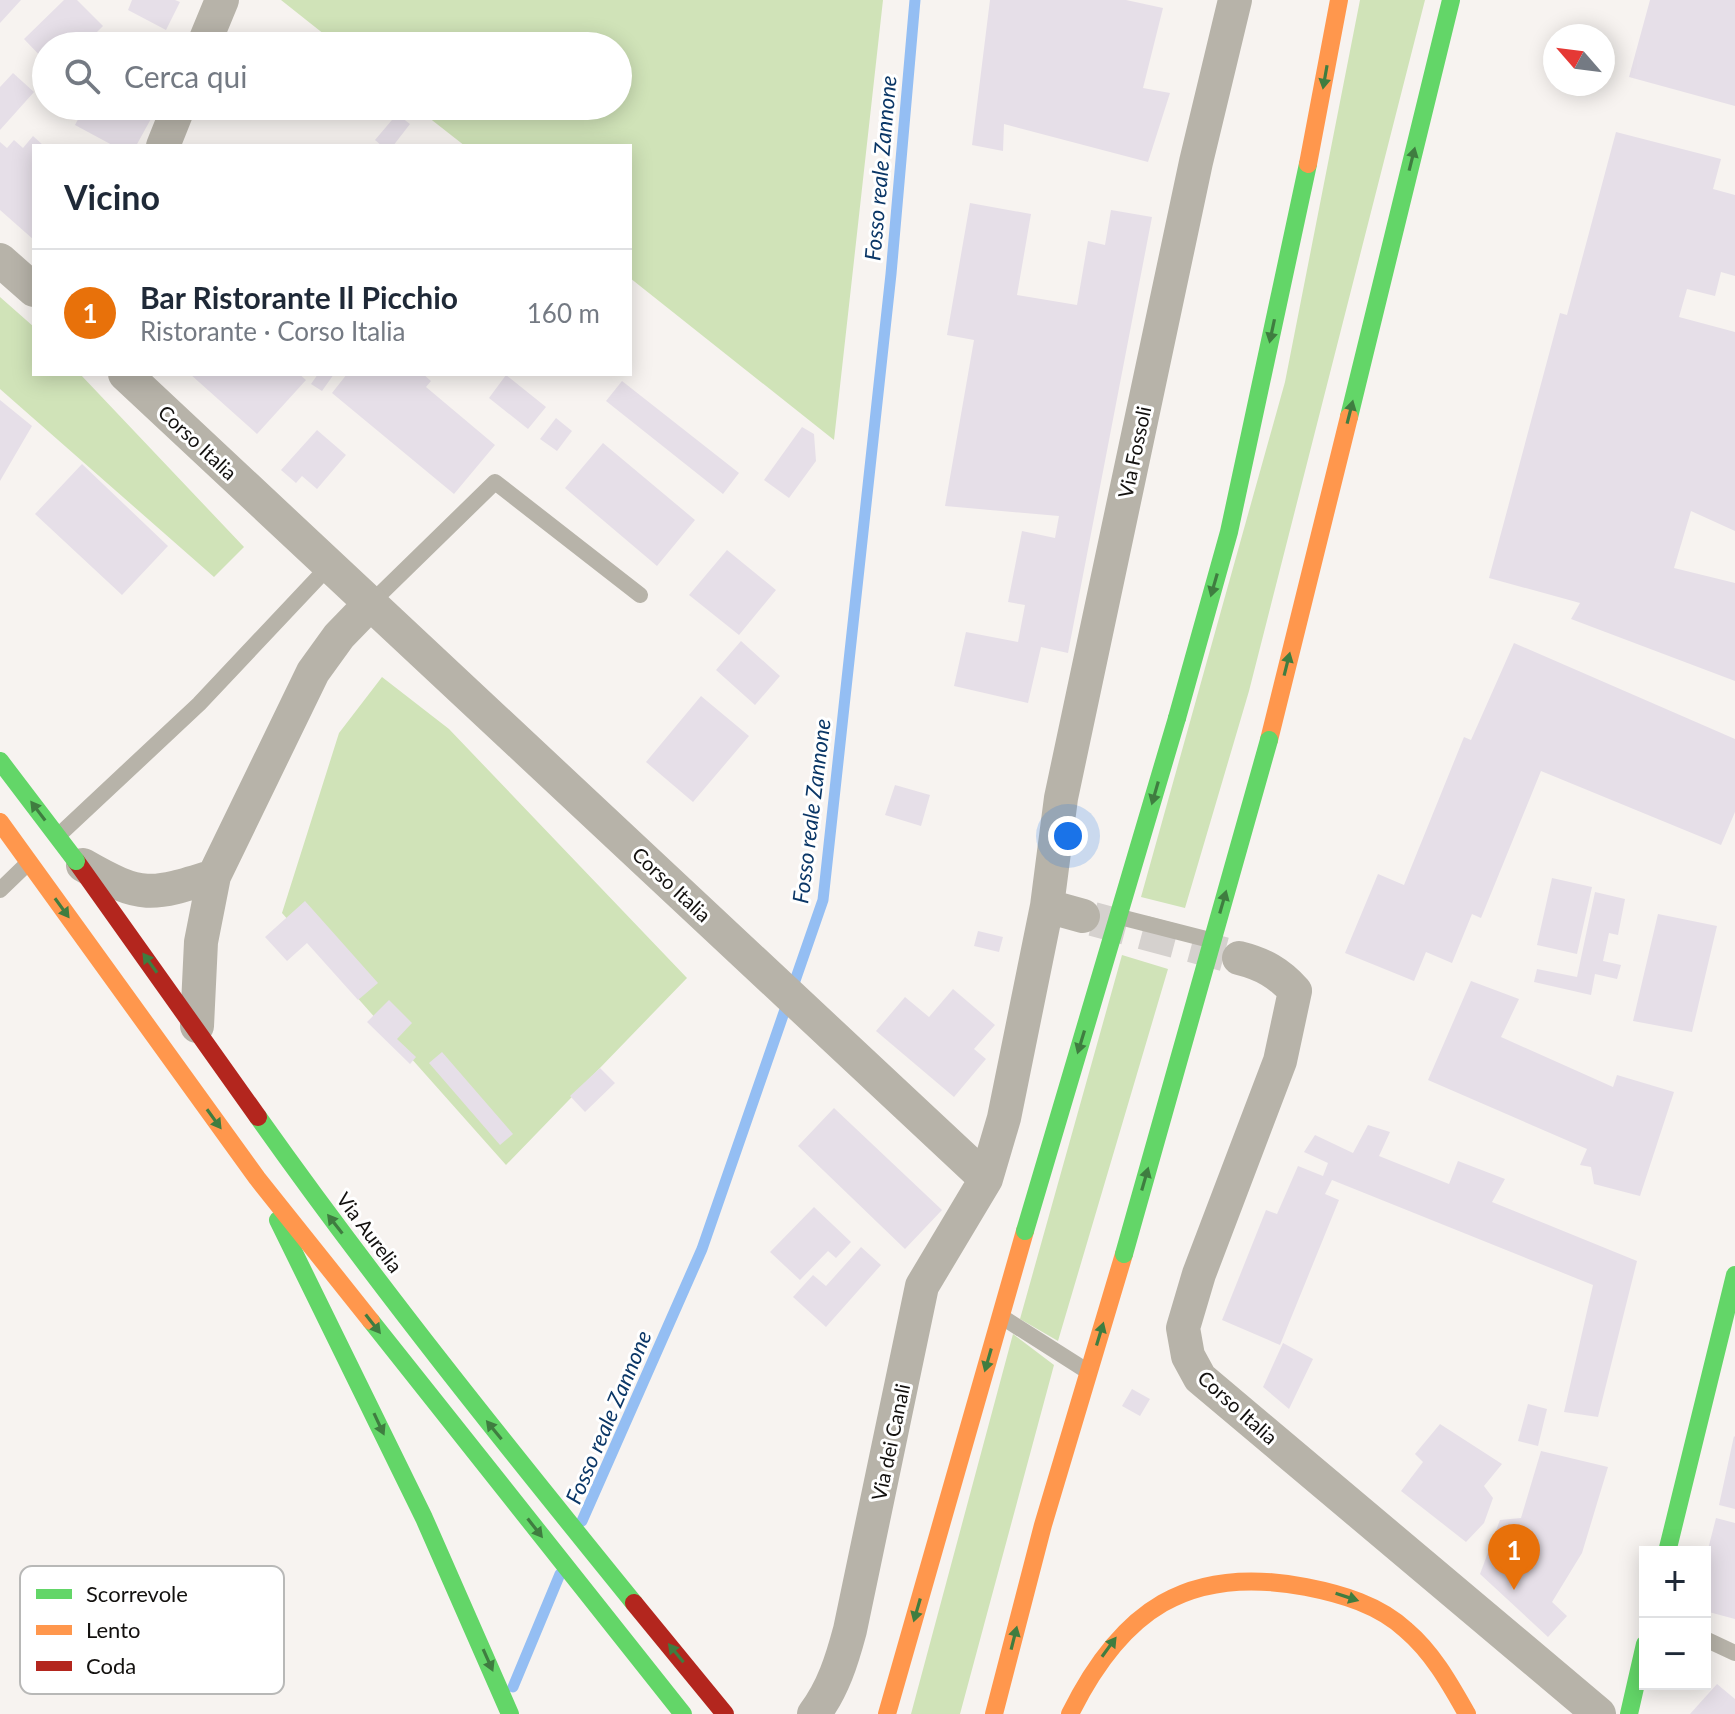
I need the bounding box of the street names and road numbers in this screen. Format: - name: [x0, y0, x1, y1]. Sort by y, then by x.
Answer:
- street label: Corso Italia: [154, 400, 242, 484]
- street label: Via Fossoli: [1113, 404, 1155, 500]
- street label: Corso Italia: [628, 842, 716, 926]
- street label: Via Aurelia: [332, 1187, 408, 1277]
- street label: Corso Italia: [1193, 1365, 1283, 1449]
- street label: Via dei Canali: [866, 1381, 914, 1503]

